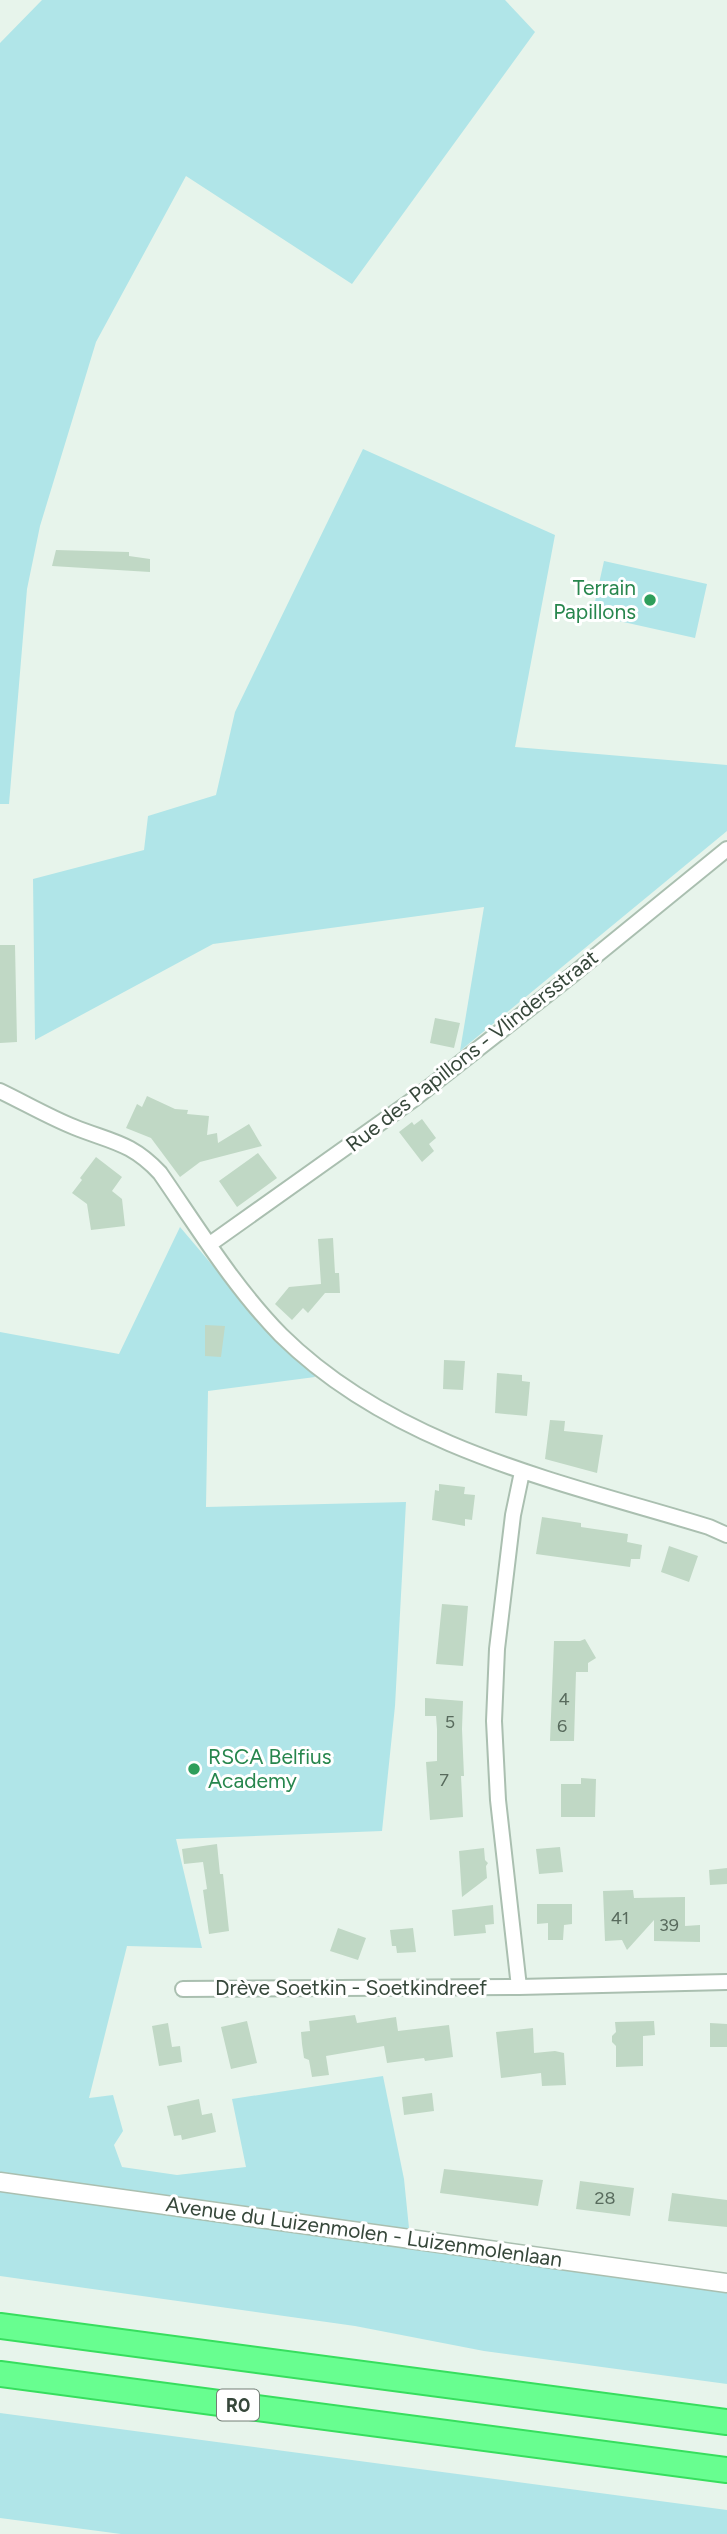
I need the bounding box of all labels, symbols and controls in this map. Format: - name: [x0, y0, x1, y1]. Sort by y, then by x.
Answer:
- place label: Terrain Papillons: [553, 575, 636, 624]
- marker: Terrain Papillons: [642, 592, 658, 608]
- street label: Rue des Papillons - Vlindersstraat: [341, 944, 603, 1157]
- house number: 4: [558, 1688, 570, 1710]
- house number: 5: [445, 1711, 455, 1733]
- house number: 6: [557, 1715, 567, 1737]
- place label: RSCA Belfius Academy: [208, 1744, 332, 1793]
- marker: RSCA Belfius Academy: [186, 1761, 202, 1777]
- house number: 7: [439, 1769, 449, 1791]
- house number: 41: [611, 1907, 629, 1929]
- house number: 39: [659, 1914, 679, 1936]
- street label: Drève Soetkin - Soetkindreef: [215, 1975, 487, 2000]
- house number: 28: [594, 2187, 616, 2209]
- street label: Avenue du Luizenmolen - Luizenmolenlaan: [164, 2191, 564, 2272]
- road number: R0: [217, 2390, 259, 2420]

